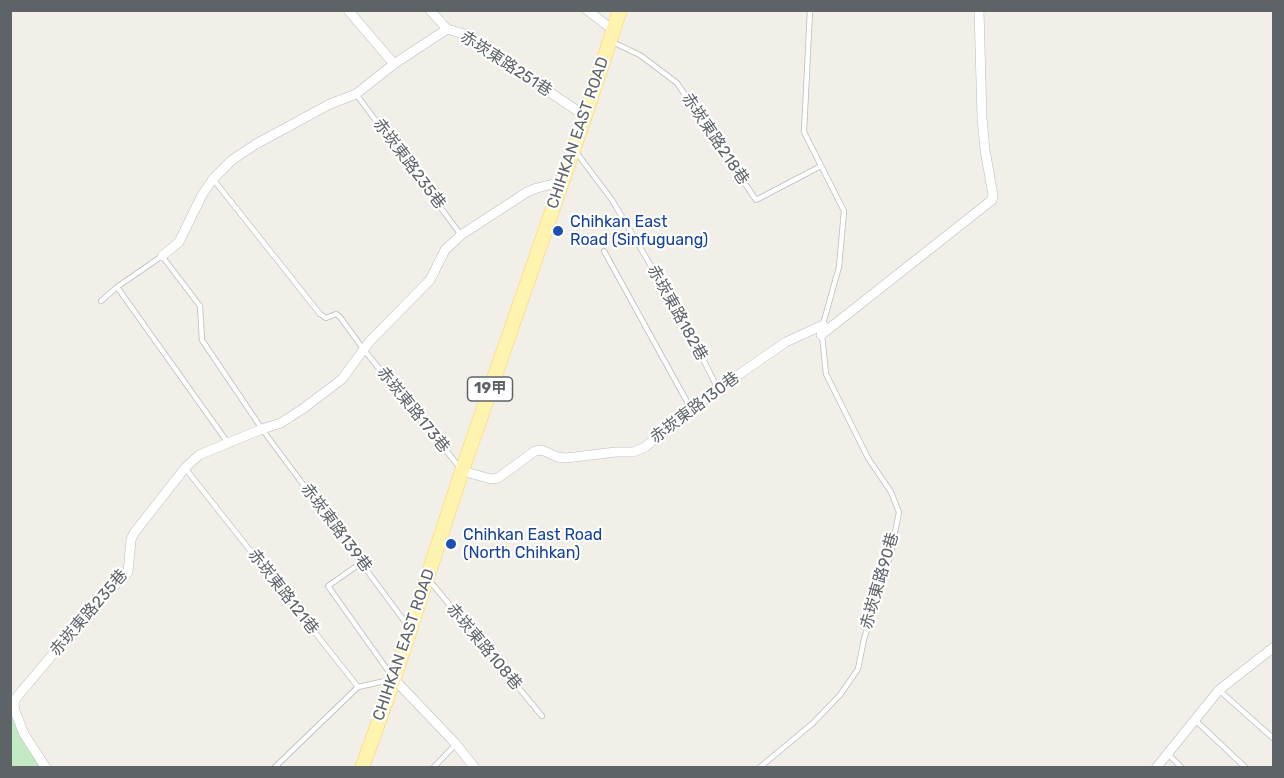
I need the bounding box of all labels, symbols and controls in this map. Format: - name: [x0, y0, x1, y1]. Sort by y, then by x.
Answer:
- street label: 赤崁東路251巷: [457, 27, 555, 101]
- street label: CHIHKAN EAST ROAD: [543, 55, 613, 211]
- street label: 赤崁東路218巷: [677, 90, 753, 188]
- street label: 赤崁東路235巷: [369, 115, 449, 213]
- place label: Chihkan East Road (Sinfuguang): [570, 212, 708, 250]
- marker: Chihkan East Road (Sinfuguang): [551, 224, 565, 238]
- street label: 赤崁東路182巷: [643, 262, 711, 364]
- street label: 赤崁東路173巷: [373, 363, 453, 457]
- street label: 赤崁東路130巷: [647, 368, 743, 448]
- road number: 19甲: [468, 377, 512, 401]
- street label: 赤崁東路139巷: [296, 480, 376, 576]
- place label: Chihkan East Road (North Chihkan): [463, 525, 602, 563]
- street label: 赤崁東路90巷: [857, 530, 903, 632]
- marker: Chihkan East Road (North Chihkan): [444, 537, 458, 551]
- street label: 赤崁東路121巷: [244, 545, 322, 639]
- street label: 赤崁東路235巷: [46, 566, 132, 660]
- street label: CHIHKAN EAST ROAD: [369, 567, 439, 723]
- street label: 赤崁東路108巷: [442, 600, 526, 694]

